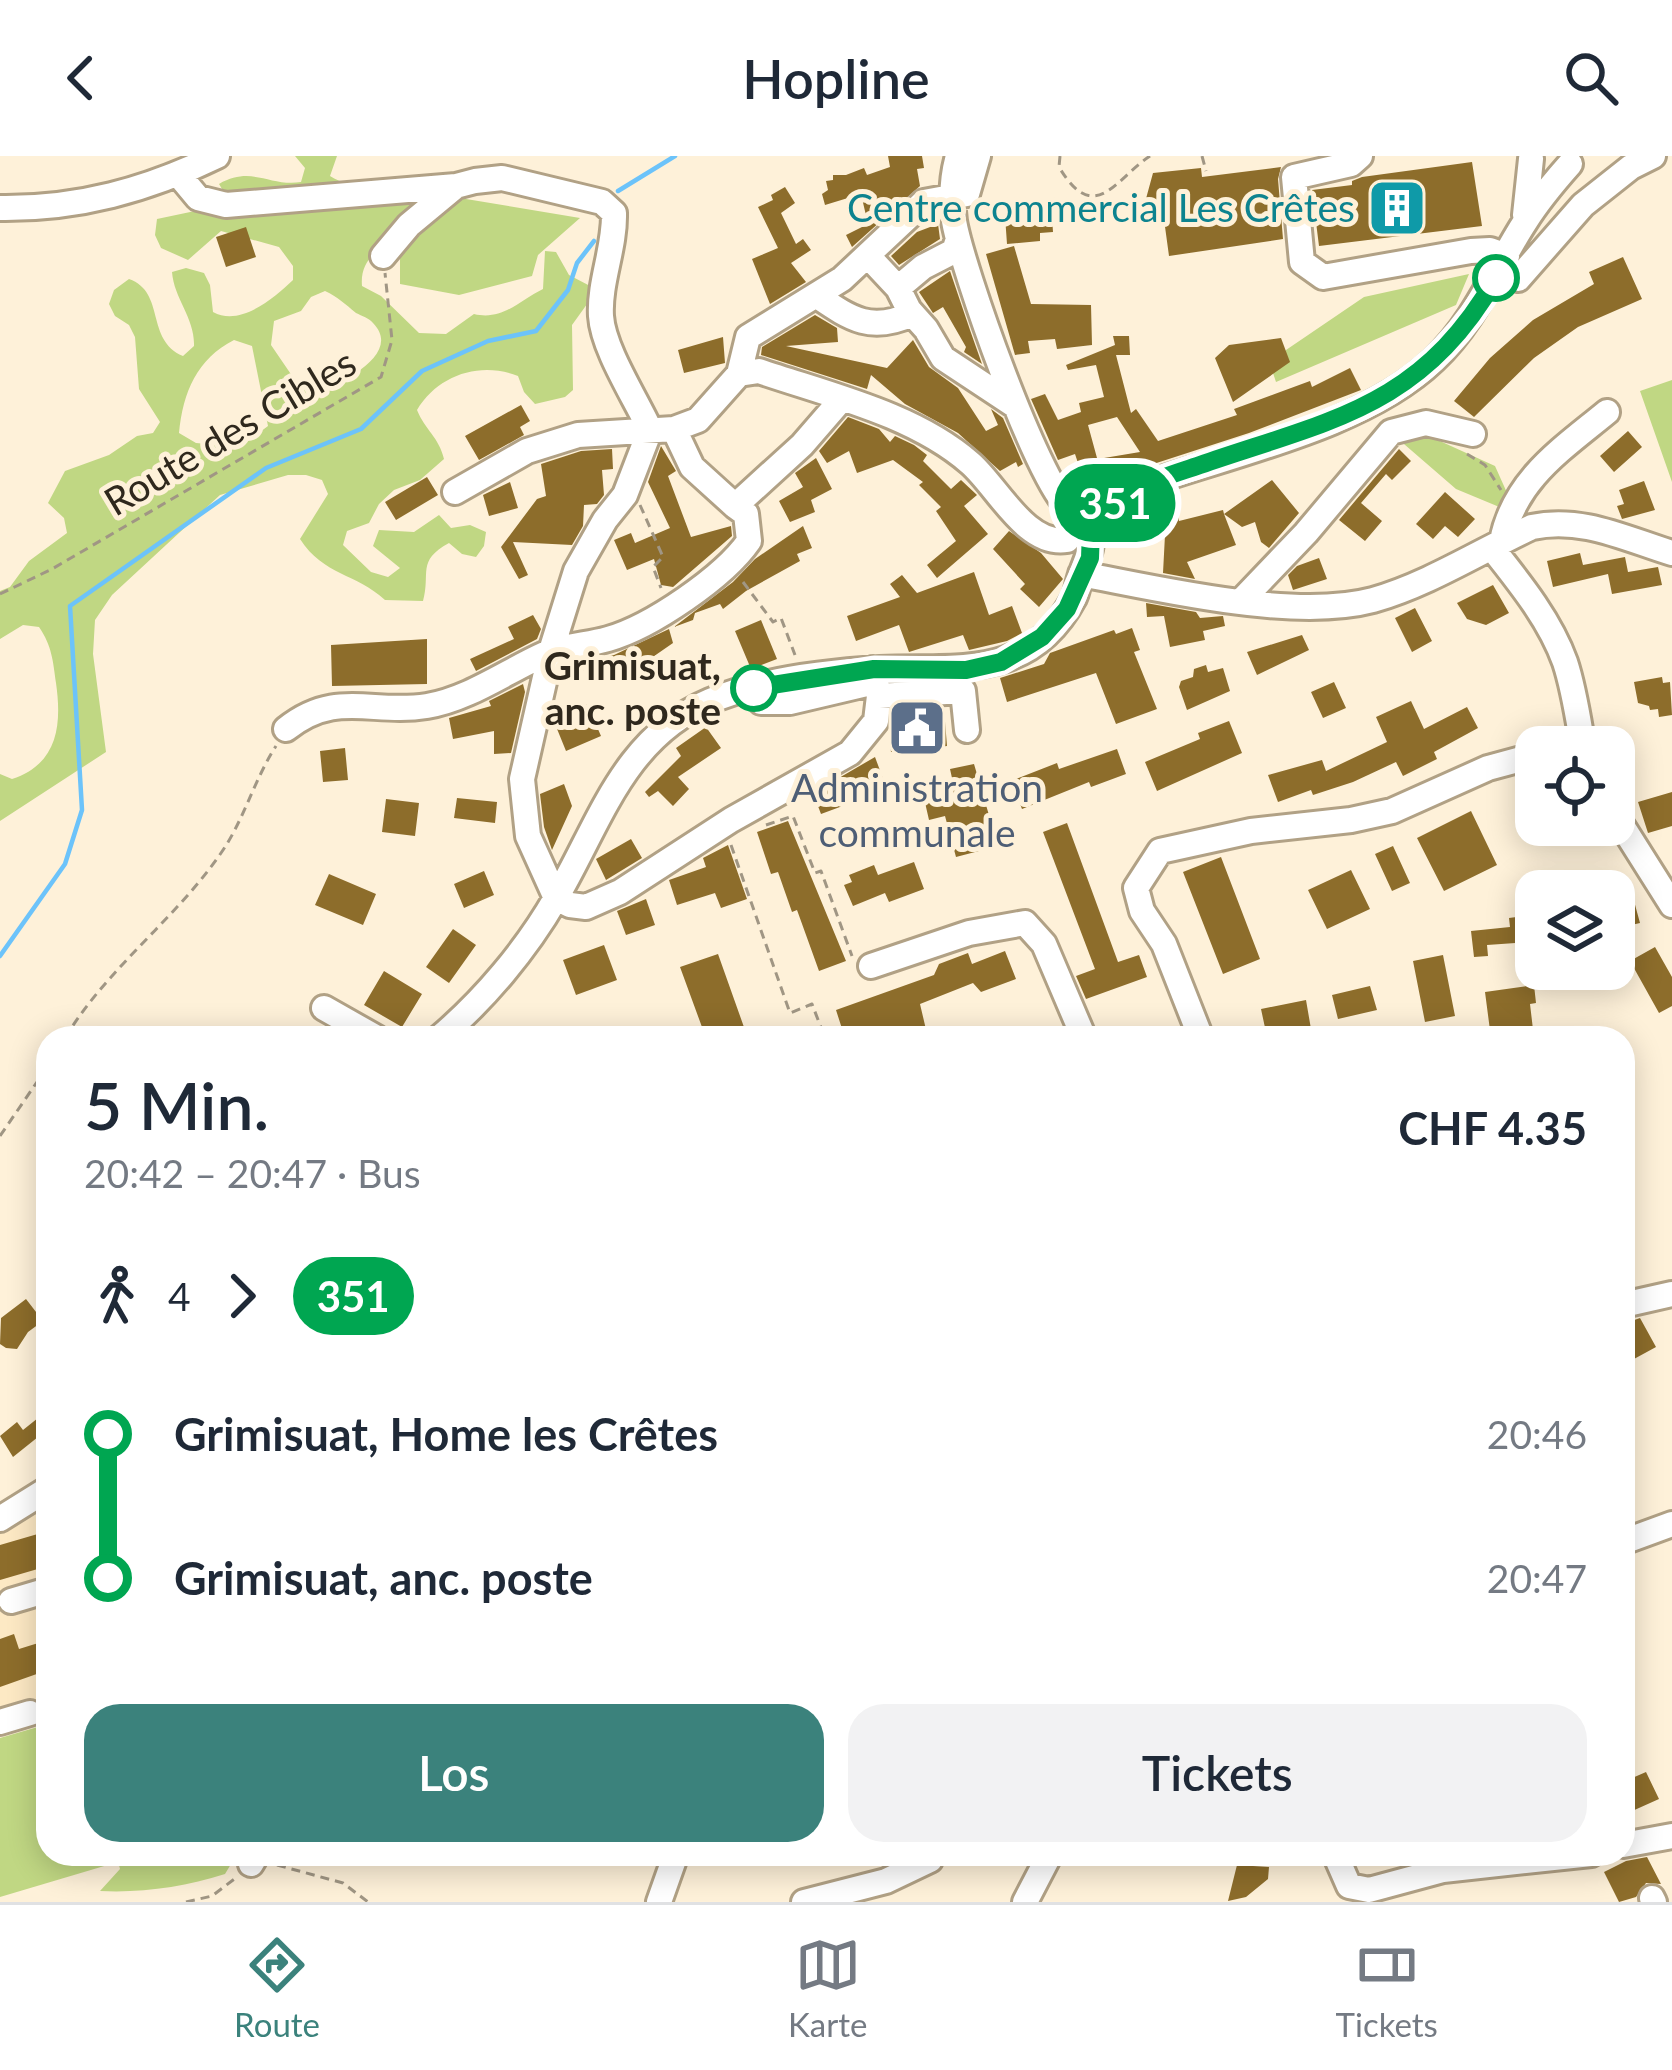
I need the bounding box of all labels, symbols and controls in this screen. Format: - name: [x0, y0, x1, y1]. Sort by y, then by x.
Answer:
- icon: back: [48, 45, 114, 111]
- icon: search: [1558, 45, 1624, 111]
- text: Hopline: [742, 46, 930, 111]
- building icon: Centre commercial Les Crêtes: [1366, 177, 1428, 239]
- place label: Centre commercial Les Crêtes: [847, 184, 1355, 230]
- unlabelled marker: [1474, 256, 1518, 300]
- street label: Route des Cibles: [96, 338, 363, 524]
- line badge: 351: [1046, 464, 1184, 542]
- text: 351: [1078, 478, 1152, 528]
- place label: Grimisuat, anc. poste: [544, 642, 721, 733]
- marker: Grimisuat, anc. poste: [732, 666, 776, 710]
- public building icon: Administration communale: [886, 697, 948, 759]
- map controls: [1515, 726, 1635, 990]
- button: locate: [1515, 726, 1635, 846]
- place label: Administration communale: [791, 764, 1043, 855]
- button: layers: [1515, 870, 1635, 990]
- text: 5 Min.: [84, 1065, 269, 1144]
- text: CHF 4.35: [1398, 1101, 1587, 1155]
- text: 20:42 – 20:47 · Bus: [84, 1150, 421, 1196]
- icon: walk: [84, 1263, 150, 1329]
- icon: forward: [209, 1263, 275, 1329]
- text: 351: [317, 1271, 390, 1321]
- text: 4: [168, 1273, 191, 1319]
- text: Grimisuat, Home les Crêtes: [174, 1407, 718, 1461]
- text: 20:46: [1487, 1411, 1587, 1457]
- text: Grimisuat, anc. poste: [174, 1551, 593, 1605]
- text: 20:47: [1487, 1555, 1587, 1601]
- button: Los: [84, 1704, 824, 1842]
- button: Tickets: [848, 1704, 1587, 1842]
- tab: Route: [234, 1932, 320, 2044]
- tab: Karte: [788, 1932, 867, 2044]
- tab: Tickets: [1336, 1932, 1438, 2044]

